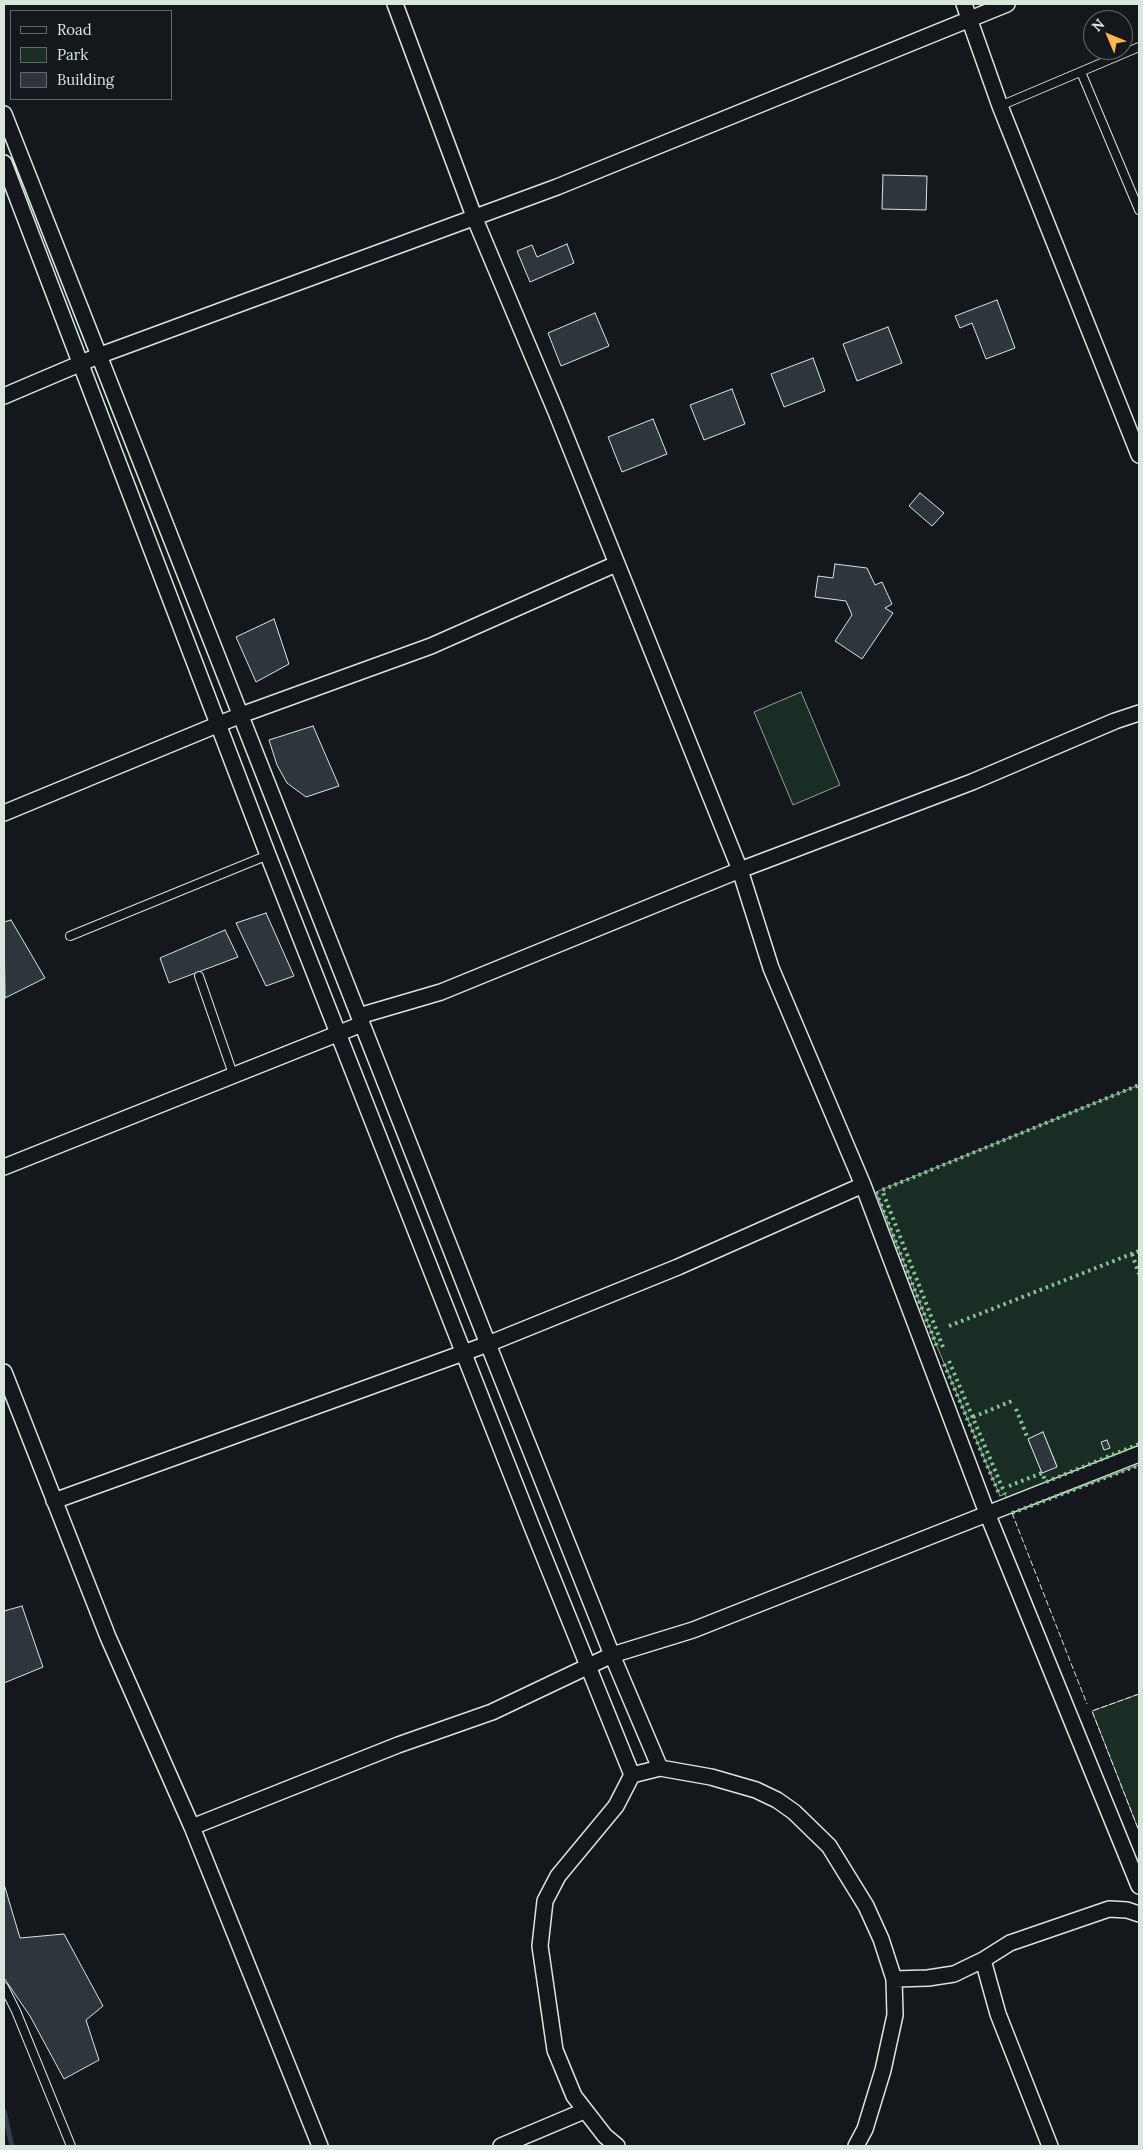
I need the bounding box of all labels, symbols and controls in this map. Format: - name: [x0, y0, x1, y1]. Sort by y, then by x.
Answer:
- legend: [10, 10, 172, 100]
- north arrow: [1083, 10, 1133, 60]
- text: N: [1088, 15, 1108, 35]
- text: Road: [57, 20, 92, 39]
- text: Park: [57, 45, 88, 64]
- text: Building: [57, 70, 114, 89]

